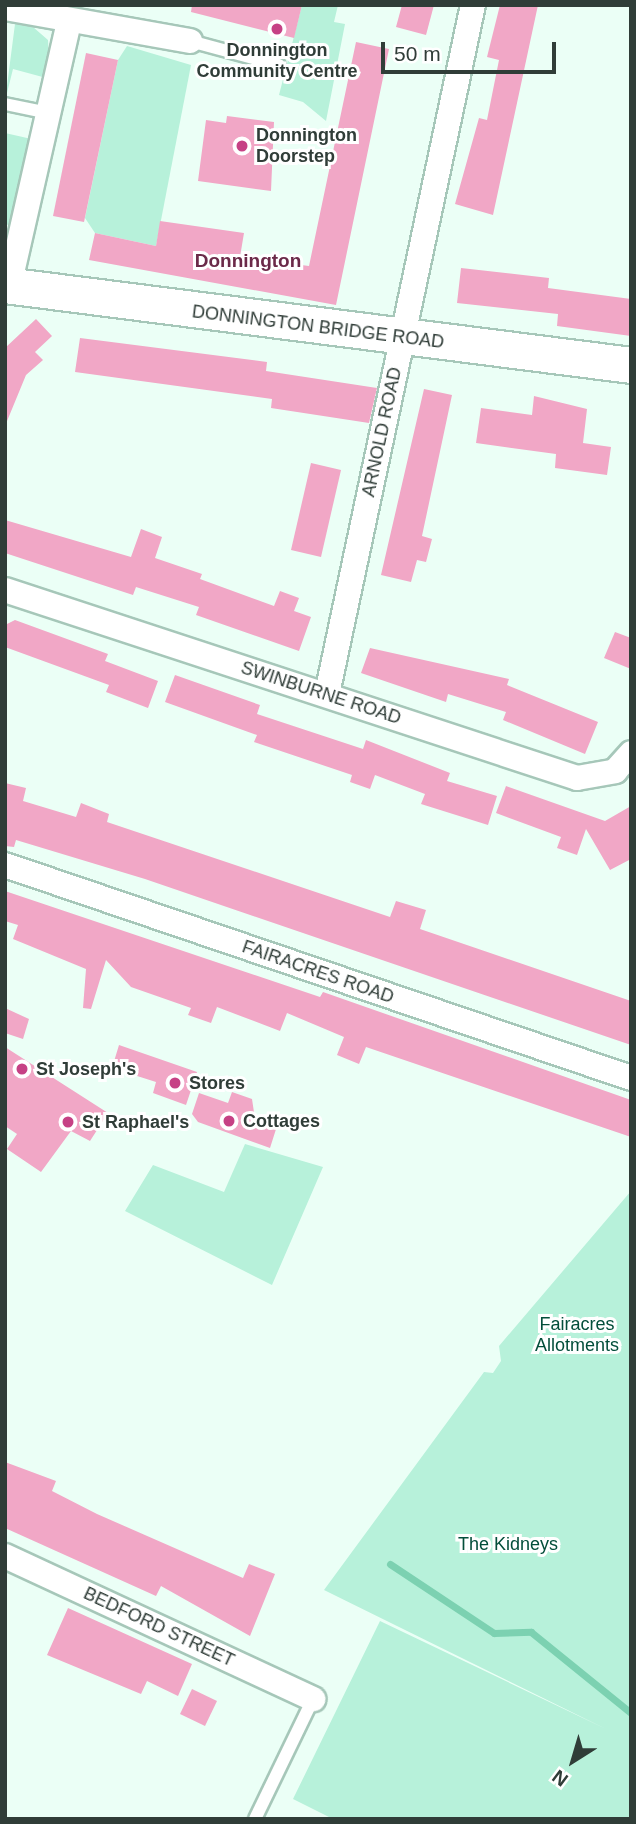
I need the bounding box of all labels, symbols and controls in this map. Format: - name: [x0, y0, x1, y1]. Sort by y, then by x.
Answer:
- marker: Donnington Community Centre: [269, 21, 285, 37]
- scale bar: [384, 28, 559, 72]
- place label: Donnington Community Centre: [196, 40, 358, 82]
- text: 50 m: [394, 42, 441, 65]
- place label: Donnington Doorstep: [256, 125, 357, 168]
- marker: Donnington Doorstep: [234, 138, 250, 154]
- district label: Donnington: [195, 250, 301, 272]
- street label: DONNINGTON BRIDGE ROAD: [191, 301, 445, 353]
- street label: ARNOLD ROAD: [358, 365, 406, 499]
- street label: SWINBURNE ROAD: [238, 657, 404, 729]
- street label: FAIRACRES ROAD: [239, 936, 397, 1008]
- place label: St Joseph's: [36, 1058, 136, 1080]
- marker: St Joseph's: [14, 1061, 30, 1077]
- place label: Stores: [189, 1072, 245, 1094]
- marker: Stores: [167, 1075, 183, 1091]
- place label: Cottages: [243, 1110, 320, 1132]
- place label: St Raphael's: [82, 1111, 189, 1133]
- marker: Cottages: [221, 1113, 237, 1129]
- marker: St Raphael's: [60, 1114, 76, 1130]
- park label: Fairacres Allotments: [535, 1314, 619, 1356]
- park label: The Kidneys: [458, 1533, 558, 1555]
- street label: BEDFORD STREET: [80, 1583, 238, 1671]
- north arrow: [538, 1726, 608, 1796]
- text: N: [548, 1766, 572, 1791]

